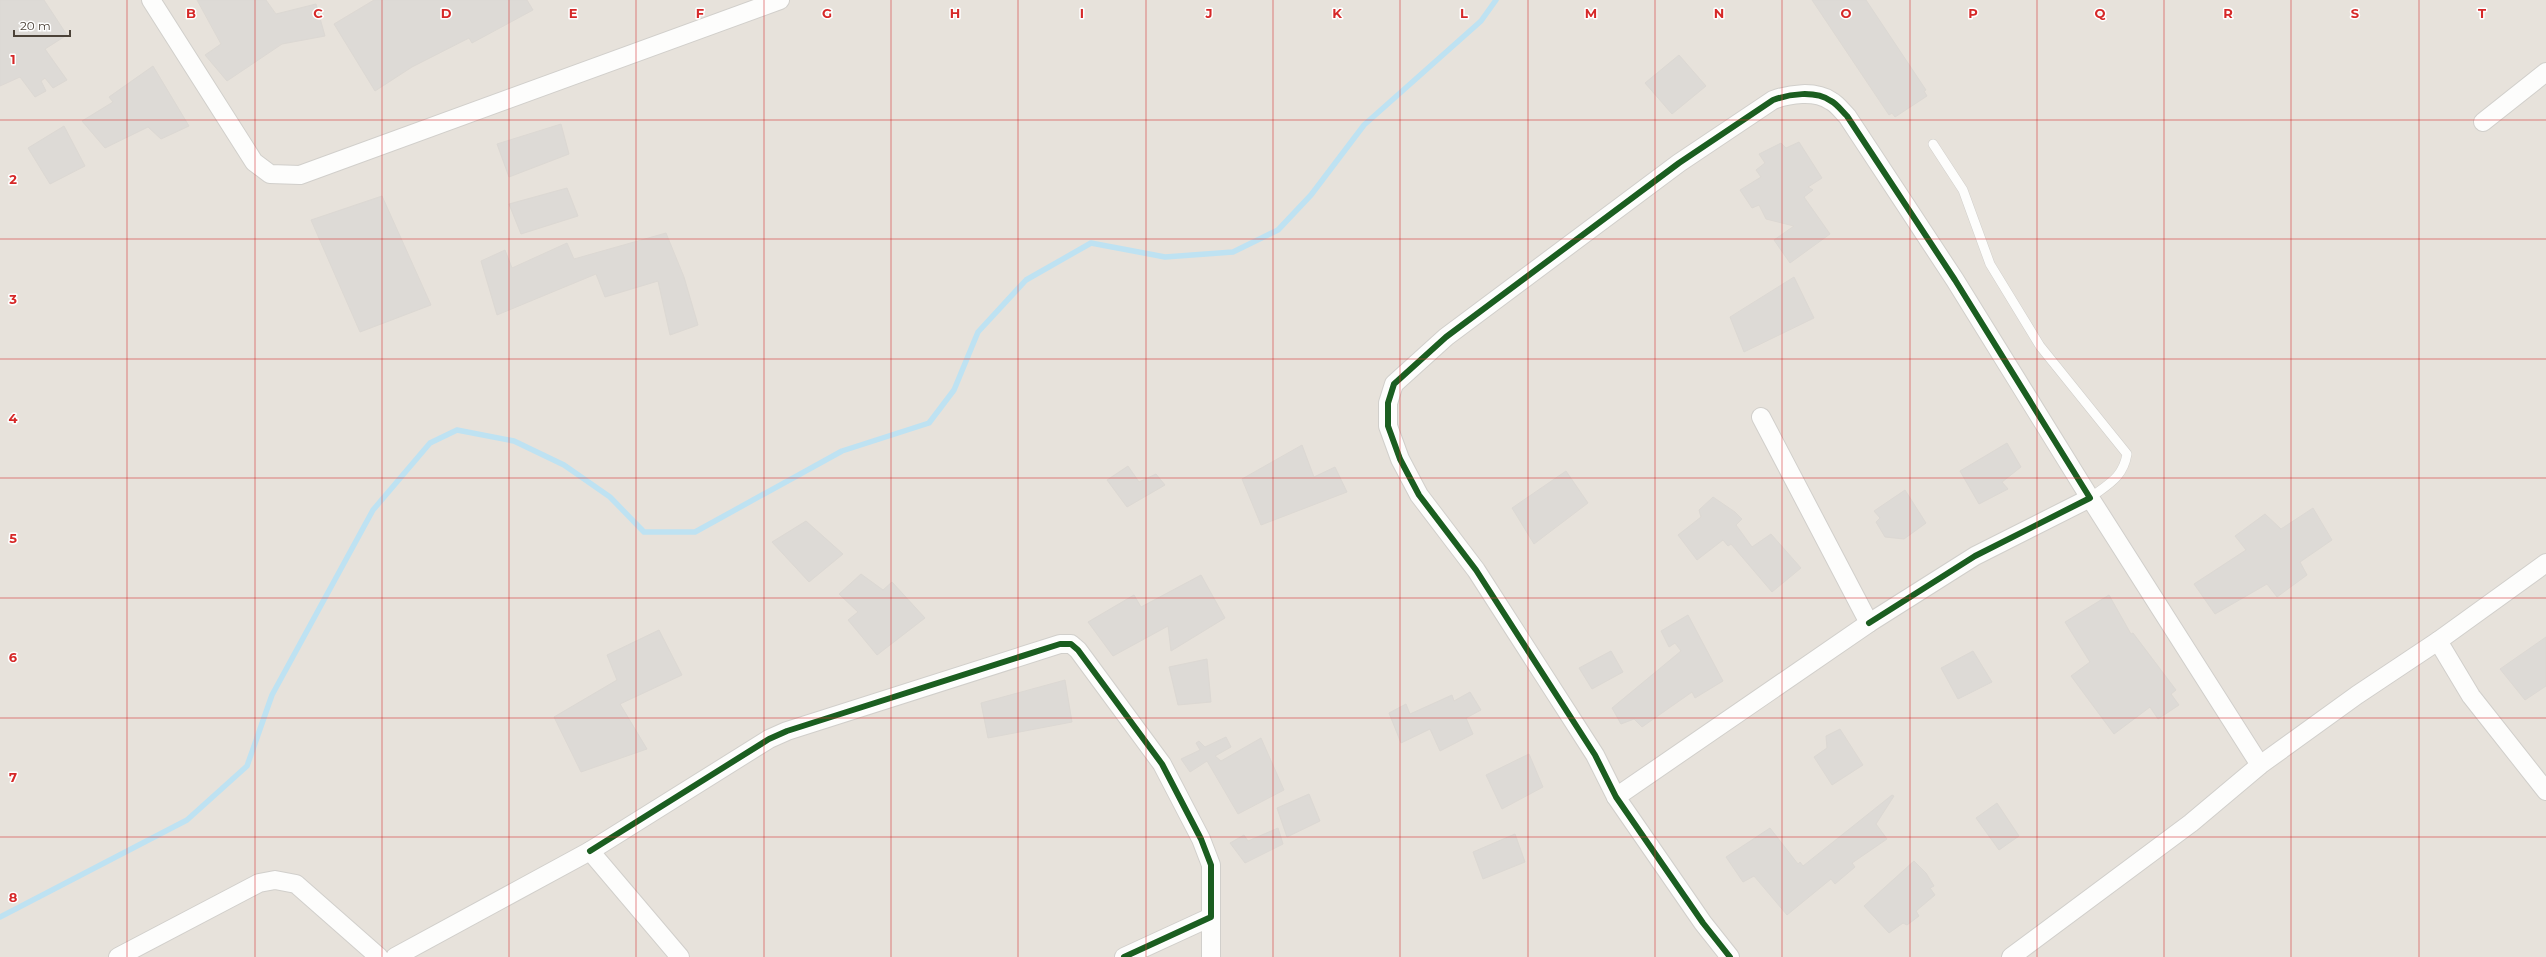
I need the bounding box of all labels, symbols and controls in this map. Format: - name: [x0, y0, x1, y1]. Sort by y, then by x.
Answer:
- text: B: [186, 5, 196, 21]
- text: C: [313, 5, 323, 21]
- text: D: [441, 5, 452, 21]
- text: E: [569, 5, 578, 21]
- text: F: [696, 5, 704, 21]
- text: G: [822, 5, 832, 21]
- text: H: [950, 5, 960, 21]
- text: I: [1080, 5, 1084, 21]
- text: J: [1204, 5, 1213, 21]
- text: K: [1332, 5, 1342, 21]
- text: L: [1460, 5, 1468, 21]
- text: M: [1585, 5, 1597, 21]
- text: N: [1714, 5, 1724, 21]
- text: O: [1841, 5, 1852, 21]
- text: P: [1968, 5, 1978, 21]
- text: Q: [2095, 5, 2106, 21]
- text: R: [2223, 5, 2233, 21]
- text: S: [2351, 5, 2359, 21]
- text: T: [2478, 5, 2486, 21]
- scale bar: [14, 12, 70, 38]
- text: 20 m: [20, 18, 51, 33]
- text: 1: [10, 51, 16, 67]
- text: 2: [9, 171, 17, 187]
- text: 3: [8, 291, 17, 307]
- text: 4: [9, 410, 18, 426]
- text: 5: [9, 530, 17, 546]
- text: 6: [9, 649, 18, 665]
- text: 7: [9, 769, 17, 785]
- text: 8: [9, 889, 18, 905]

